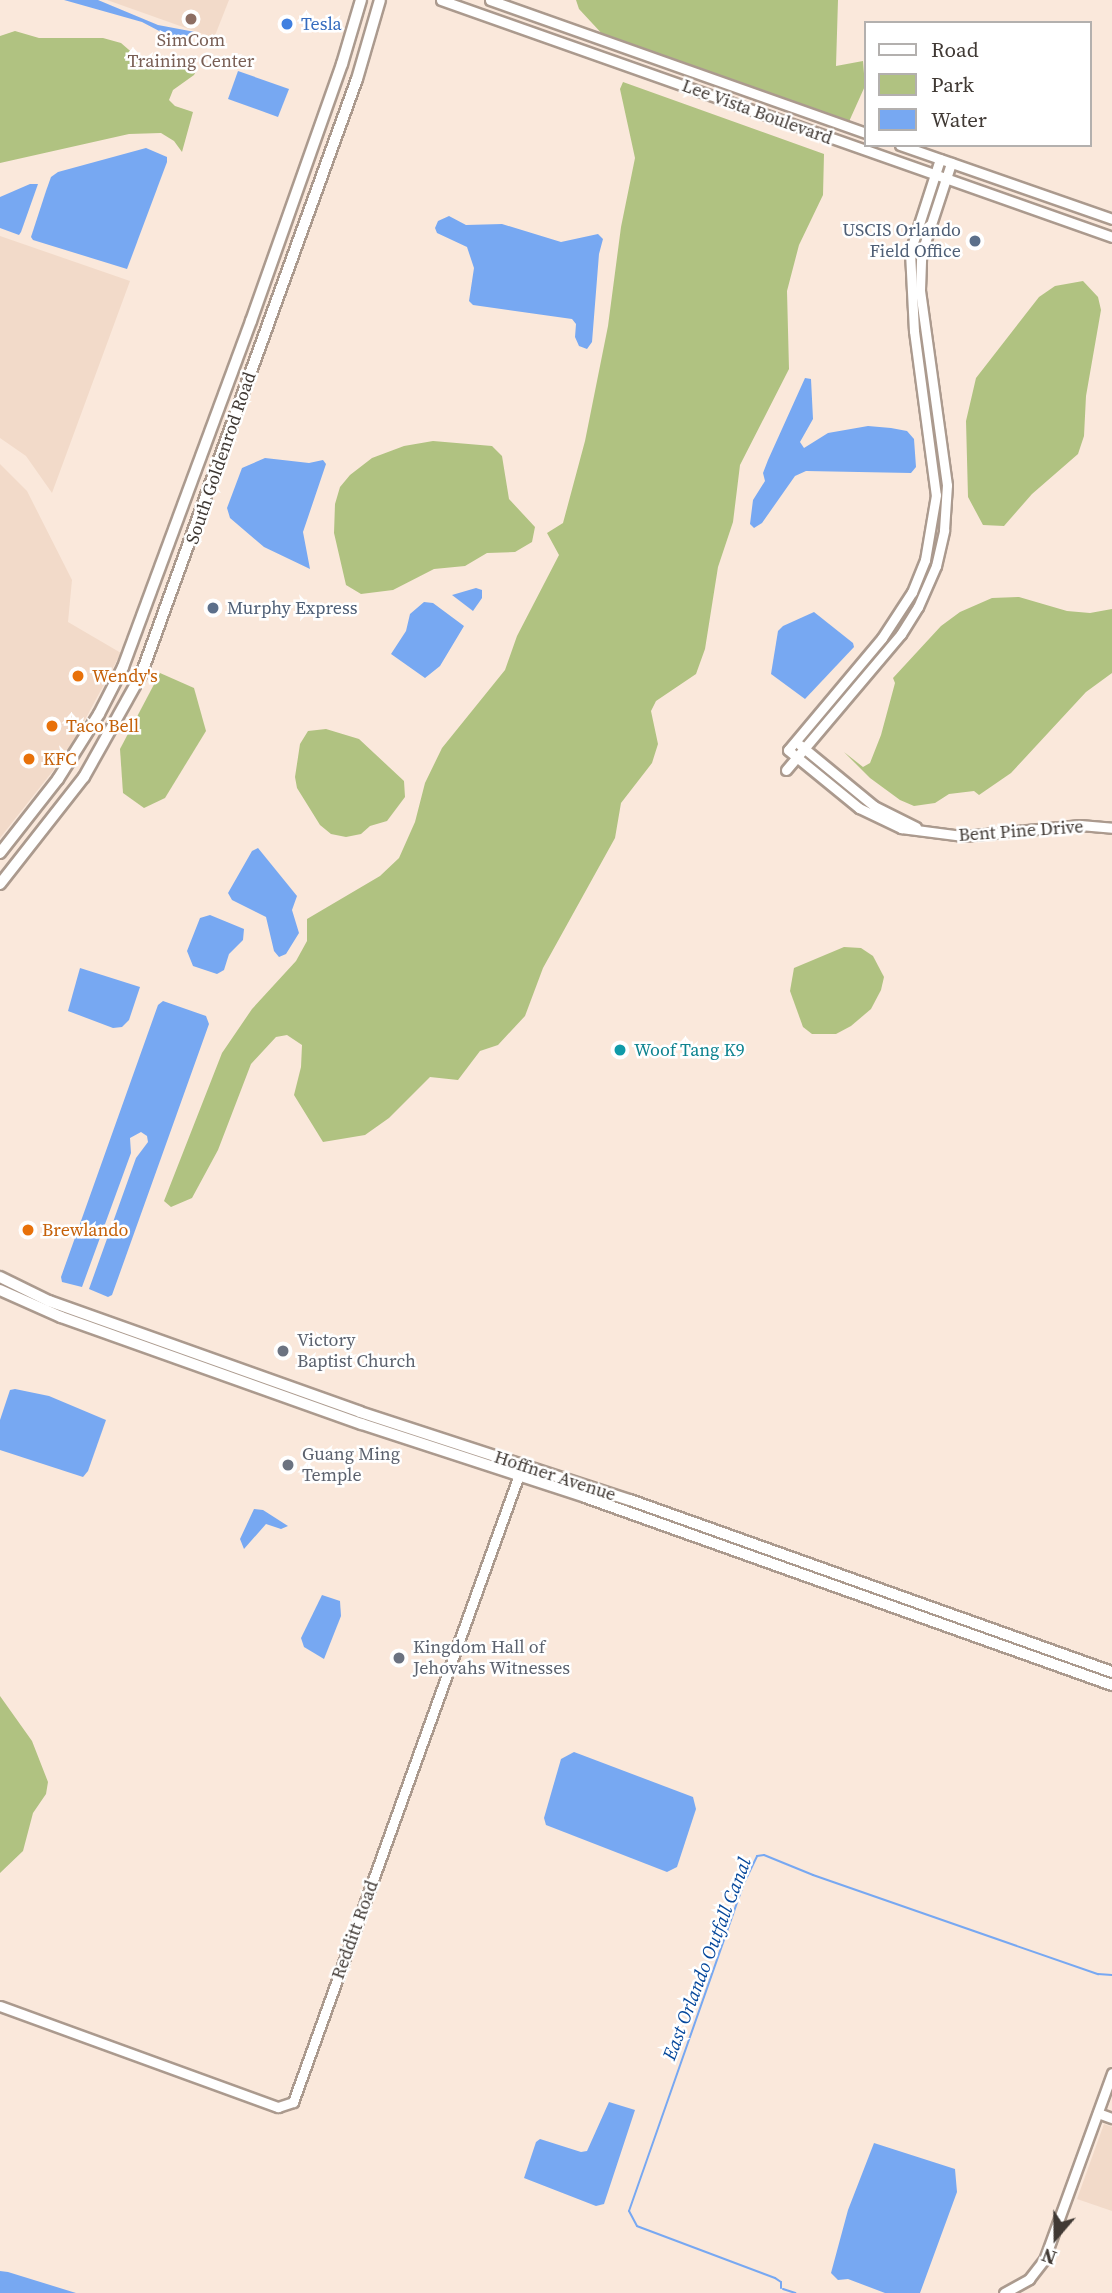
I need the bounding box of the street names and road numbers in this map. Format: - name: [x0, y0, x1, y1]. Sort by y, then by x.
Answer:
- street label: Lee Vista Boulevard: [679, 75, 835, 149]
- street label: South Goldenrod Road: [181, 369, 261, 547]
- street label: Bent Pine Drive: [958, 816, 1084, 846]
- street label: Hoffner Avenue: [491, 1446, 619, 1506]
- street label: Redditt Road: [327, 1878, 383, 1982]

